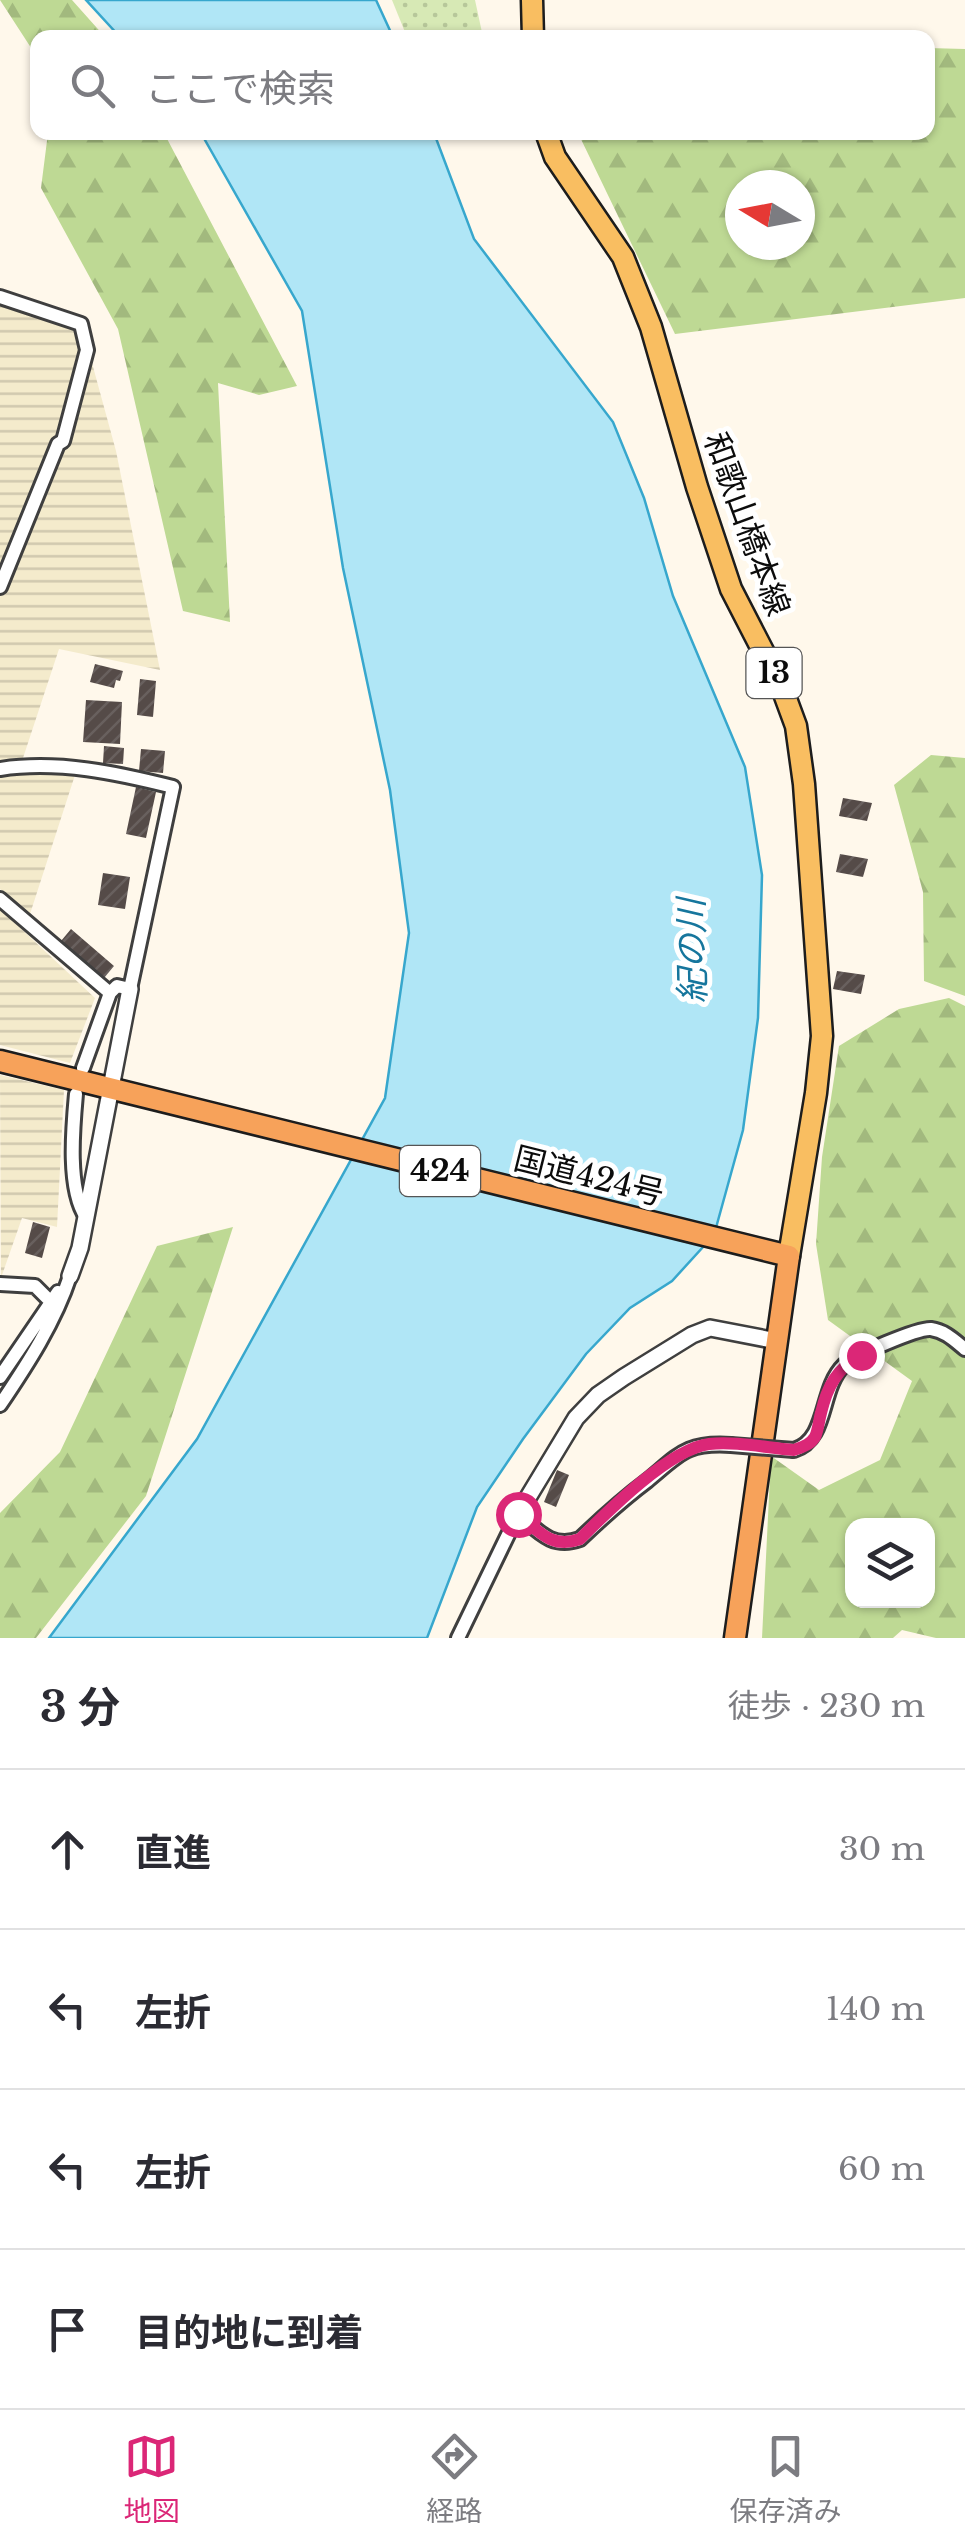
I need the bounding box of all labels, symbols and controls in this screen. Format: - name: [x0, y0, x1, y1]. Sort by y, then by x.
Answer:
- search box: [30, 30, 935, 140]
- icon: search: [65, 58, 120, 113]
- text: ここで検索: [145, 65, 335, 112]
- north arrow: [725, 170, 815, 260]
- street label: 和歌山橋本線: [695, 427, 799, 621]
- road number: 13: [746, 648, 802, 698]
- water label: 紀の川: [669, 894, 714, 1004]
- street label: 国道424号: [510, 1138, 668, 1214]
- road number: 424: [400, 1146, 480, 1196]
- route end: [839, 1333, 885, 1379]
- route start: [496, 1492, 542, 1538]
- map controls: [845, 1518, 935, 1608]
- button: layers: [845, 1518, 935, 1608]
- text: 3 分: [40, 1681, 120, 1733]
- text: 徒歩 · 230 m: [728, 1686, 925, 1726]
- icon: ahead: [40, 1822, 95, 1877]
- text: 直進: [135, 1829, 211, 1876]
- text: 30 m: [839, 1829, 925, 1869]
- icon: left: [40, 1982, 95, 2037]
- text: 左折: [135, 1989, 211, 2036]
- text: 140 m: [826, 1989, 925, 2029]
- icon: left: [40, 2142, 95, 2197]
- text: 左折: [135, 2149, 211, 2196]
- text: 60 m: [838, 2149, 925, 2189]
- icon: arrive: [40, 2302, 95, 2357]
- text: 目的地に到着: [135, 2309, 363, 2356]
- tab: 地図: [123, 2429, 180, 2529]
- tab: 経路: [426, 2429, 483, 2529]
- tab: 保存済み: [729, 2429, 842, 2529]

